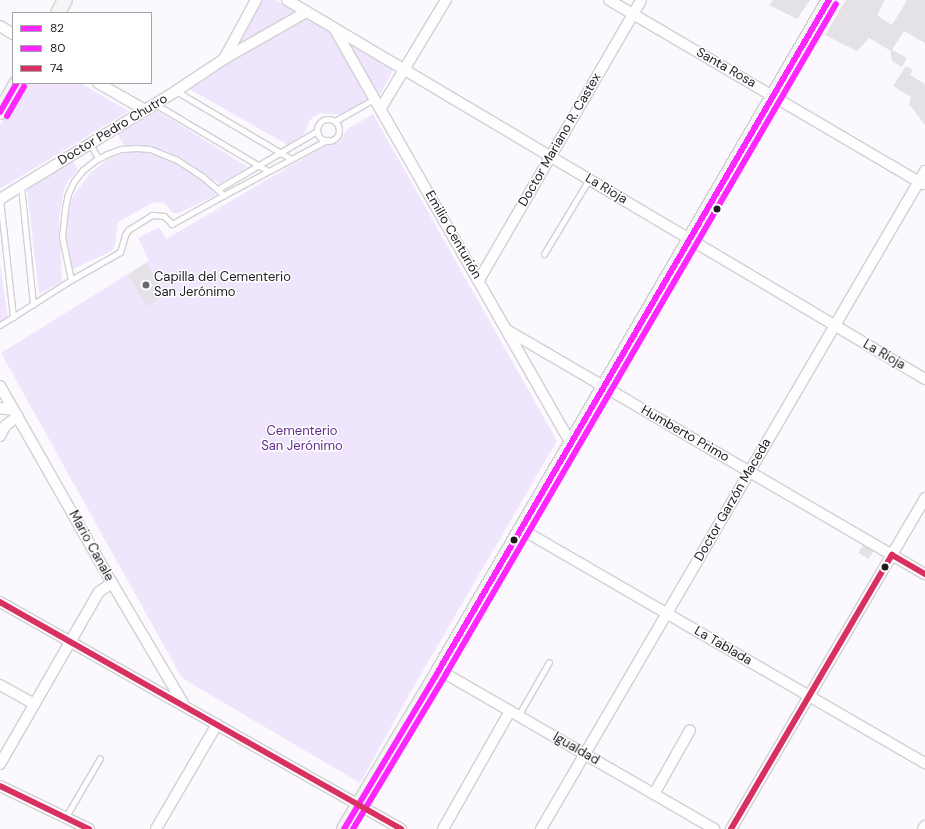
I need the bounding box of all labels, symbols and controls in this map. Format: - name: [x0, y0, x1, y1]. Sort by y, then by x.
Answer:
- legend: [12, 12, 152, 84]
- text: 82: [50, 20, 64, 36]
- text: 80: [50, 40, 66, 56]
- street label: Santa Rosa: [693, 45, 759, 91]
- text: 74: [50, 60, 63, 76]
- street label: Doctor Mariano R. Castex: [515, 71, 605, 209]
- street label: Doctor Pedro Chutro: [55, 91, 171, 169]
- street label: La Rioja: [582, 170, 630, 208]
- street label: Emilio Centurión: [421, 188, 485, 282]
- unlabelled marker: [712, 204, 722, 214]
- place label: Capilla del Cementerio San Jerónimo: [154, 270, 291, 301]
- marker: Capilla del Cementerio San Jerónimo: [141, 280, 151, 290]
- street label: La Rioja: [860, 337, 908, 373]
- street label: Humberto Primo: [638, 402, 732, 466]
- park label: Cementerio San Jerónimo: [261, 424, 343, 455]
- street label: Doctor Garzón Maceda: [691, 436, 775, 564]
- street label: Mario Canale: [65, 508, 117, 584]
- unlabelled marker: [509, 535, 519, 545]
- unlabelled marker: [880, 562, 890, 572]
- street label: La Tablada: [691, 623, 755, 669]
- street label: Igualdad: [550, 729, 602, 769]

